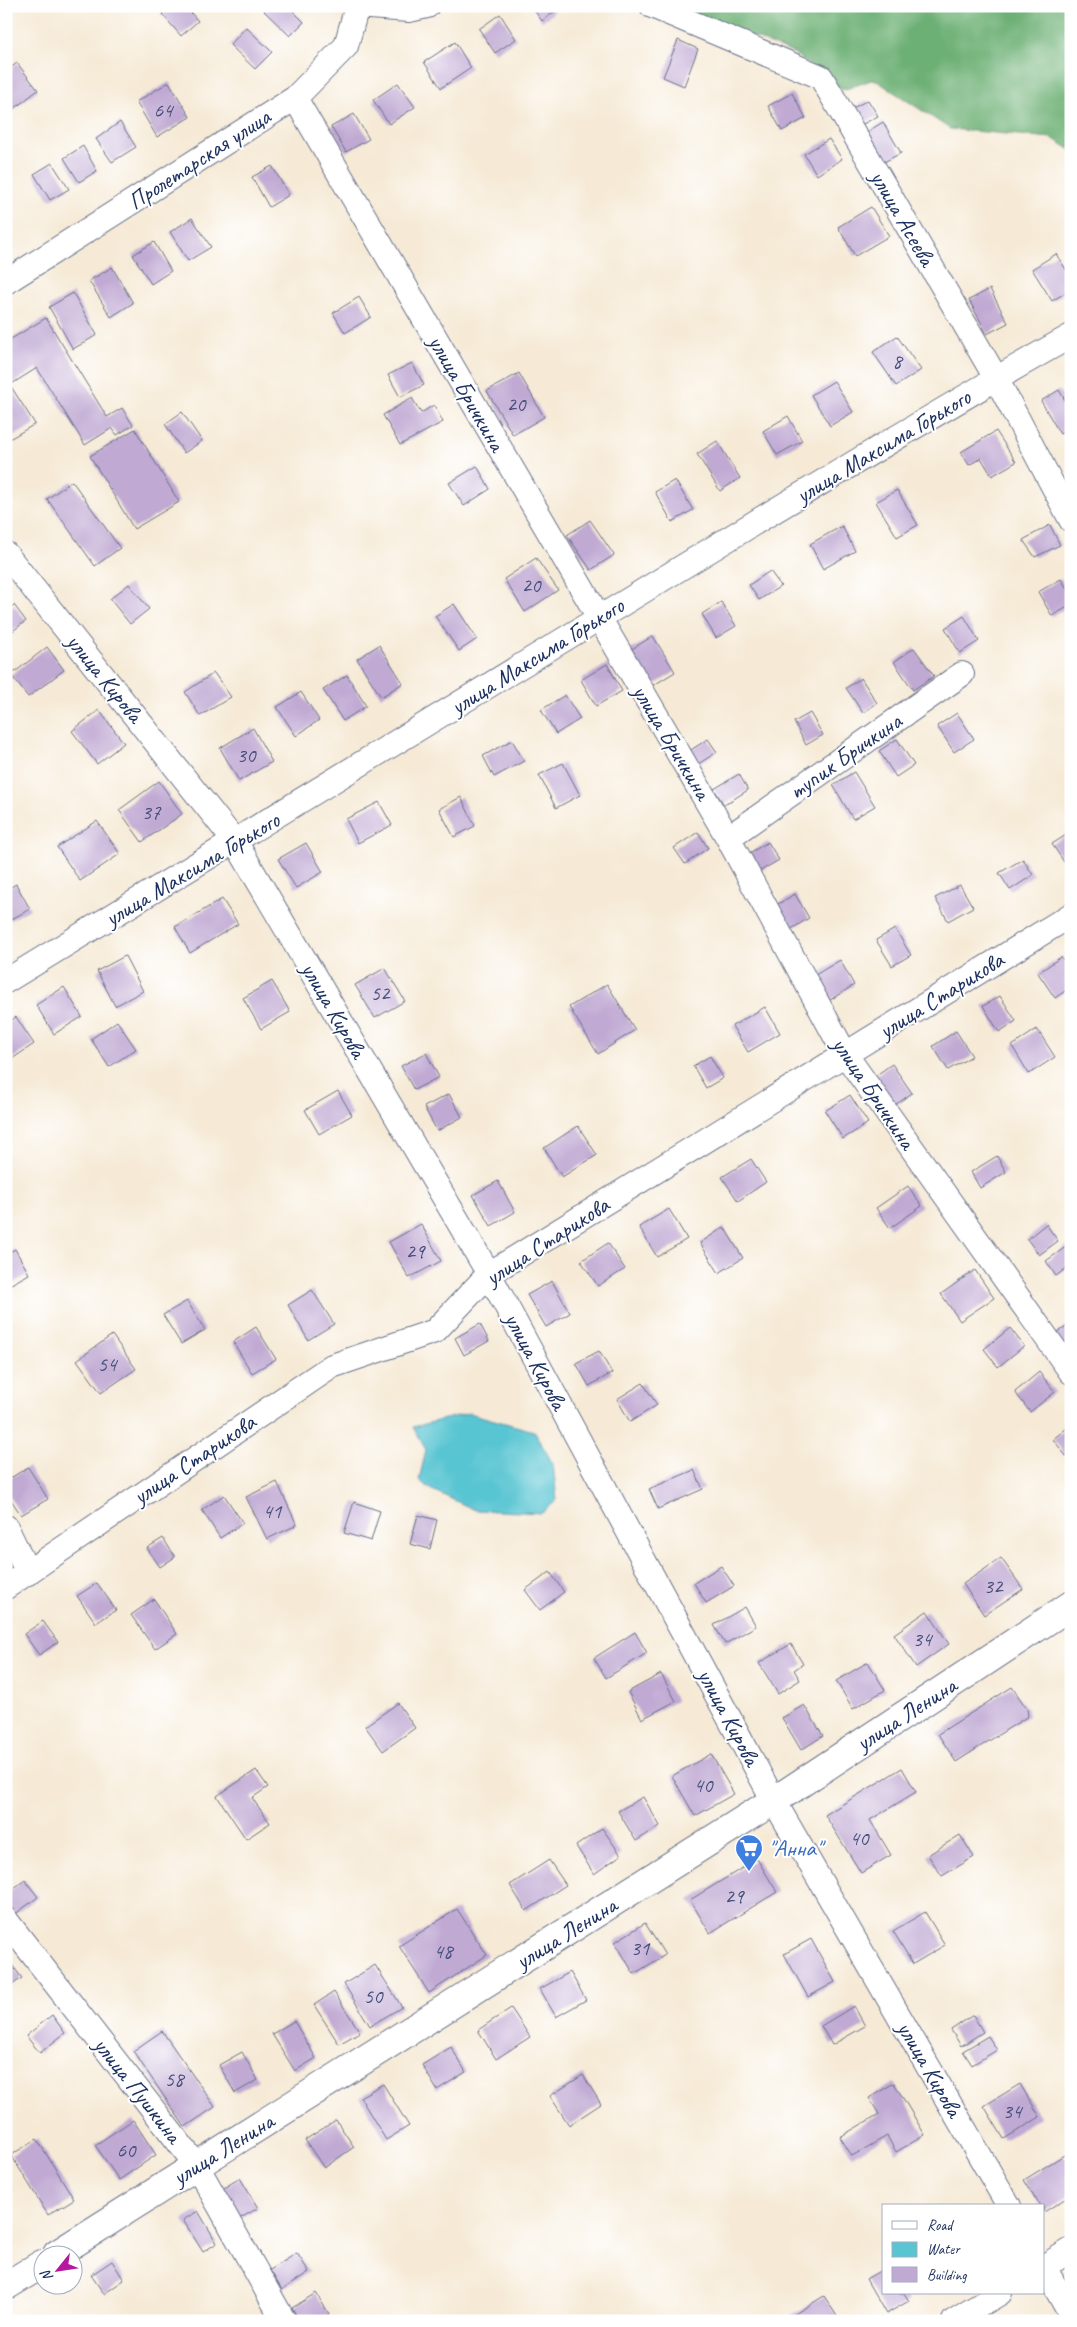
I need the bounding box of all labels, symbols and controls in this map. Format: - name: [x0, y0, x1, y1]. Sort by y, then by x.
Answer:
- house number: 64: [154, 97, 175, 123]
- street label: Пролетарская улица: [122, 101, 277, 216]
- street label: улица Асеева: [863, 163, 943, 273]
- street label: улица Бричкина: [421, 328, 513, 458]
- house number: 8: [892, 348, 904, 374]
- street label: улица Максима Горького: [788, 381, 977, 511]
- house number: 20: [507, 391, 527, 417]
- house number: 20: [522, 572, 542, 598]
- street label: улица Максима Горького: [443, 590, 631, 722]
- street label: улица Кирова: [59, 626, 151, 730]
- street label: улица Бричкина: [625, 677, 719, 807]
- street label: тупик Бричкина: [783, 705, 908, 806]
- house number: 30: [237, 742, 257, 768]
- house number: 37: [142, 799, 162, 825]
- street label: улица Максима Горького: [97, 804, 286, 934]
- street label: улица Старикова: [871, 944, 1010, 1046]
- street label: улица Кирова: [294, 955, 375, 1065]
- house number: 52: [371, 980, 391, 1006]
- street label: улица Бричкина: [824, 1029, 924, 1157]
- street label: улица Старикова: [478, 1189, 616, 1293]
- house number: 29: [406, 1238, 426, 1264]
- street label: улица Кирова: [497, 1305, 575, 1417]
- house number: 54: [98, 1351, 119, 1377]
- street label: улица Старикова: [125, 1406, 262, 1512]
- house number: 41: [263, 1498, 283, 1524]
- house number: 32: [984, 1573, 1004, 1599]
- house number: 34: [913, 1626, 934, 1652]
- street label: улица Кирова: [690, 1661, 768, 1773]
- street label: улица Ленина: [848, 1669, 964, 1759]
- house number: 40: [694, 1772, 714, 1798]
- house number: 40: [850, 1825, 870, 1851]
- supermarket icon: "Анна": [734, 1833, 764, 1872]
- place label: "Анна": [768, 1833, 827, 1863]
- house number: 29: [725, 1883, 745, 1909]
- street label: улица Ленина: [508, 1889, 624, 1977]
- house number: 31: [631, 1935, 651, 1961]
- house number: 48: [434, 1938, 455, 1964]
- house number: 50: [364, 1983, 384, 2009]
- street label: улица Кирова: [890, 2014, 971, 2124]
- street label: улица Пушкина: [86, 2029, 190, 2151]
- house number: 58: [165, 2066, 186, 2092]
- house number: 34: [1003, 2098, 1024, 2124]
- street label: улица Ленина: [165, 2105, 281, 2193]
- house number: 60: [117, 2137, 137, 2163]
- legend: [882, 2204, 1044, 2294]
- text: Road: [927, 2216, 954, 2235]
- text: Water: [927, 2240, 961, 2259]
- north arrow: [32, 2244, 82, 2294]
- text: N: [36, 2266, 57, 2284]
- text: Building: [927, 2266, 967, 2285]

